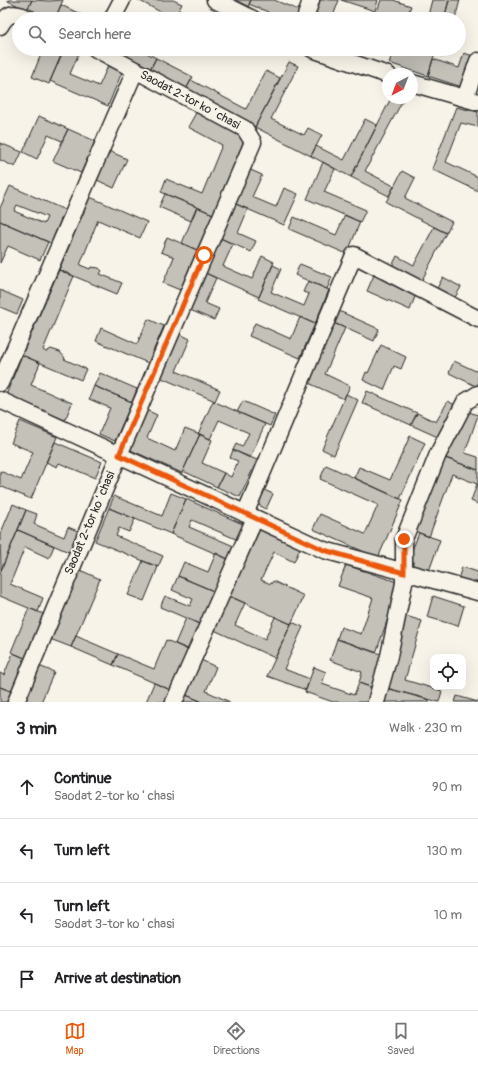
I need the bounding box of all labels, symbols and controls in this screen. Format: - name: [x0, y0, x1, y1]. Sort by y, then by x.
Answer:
- search box: [12, 12, 466, 56]
- icon: search: [26, 23, 48, 45]
- text: Search here: [58, 25, 131, 44]
- street label: Saodat 2-tor koʻchasi: [137, 67, 243, 133]
- north arrow: [382, 68, 418, 104]
- route start: [195, 246, 213, 264]
- street label: Saodat 2-tor koʻchasi: [61, 469, 119, 577]
- route end: [395, 530, 413, 548]
- map controls: [430, 654, 466, 690]
- button: locate: [430, 654, 466, 690]
- text: 3 min: [16, 718, 57, 739]
- text: Walk · 230 m: [389, 720, 462, 736]
- text: Continue: [54, 769, 112, 788]
- icon: ahead: [16, 776, 38, 798]
- text: 90 m: [432, 779, 462, 795]
- text: Saodat 2-tor koʻchasi: [54, 788, 174, 804]
- icon: left: [16, 840, 38, 862]
- text: Turn left: [54, 841, 110, 860]
- text: 130 m: [426, 843, 462, 859]
- text: Turn left: [54, 897, 110, 916]
- icon: left: [16, 904, 38, 926]
- text: 10 m: [434, 907, 462, 923]
- text: Saodat 3-tor koʻchasi: [54, 916, 174, 932]
- icon: arrive: [16, 968, 38, 990]
- text: Arrive at destination: [54, 969, 181, 988]
- tab: Map: [64, 1020, 86, 1057]
- tab: Directions: [213, 1020, 260, 1057]
- tab: Saved: [387, 1020, 414, 1057]

